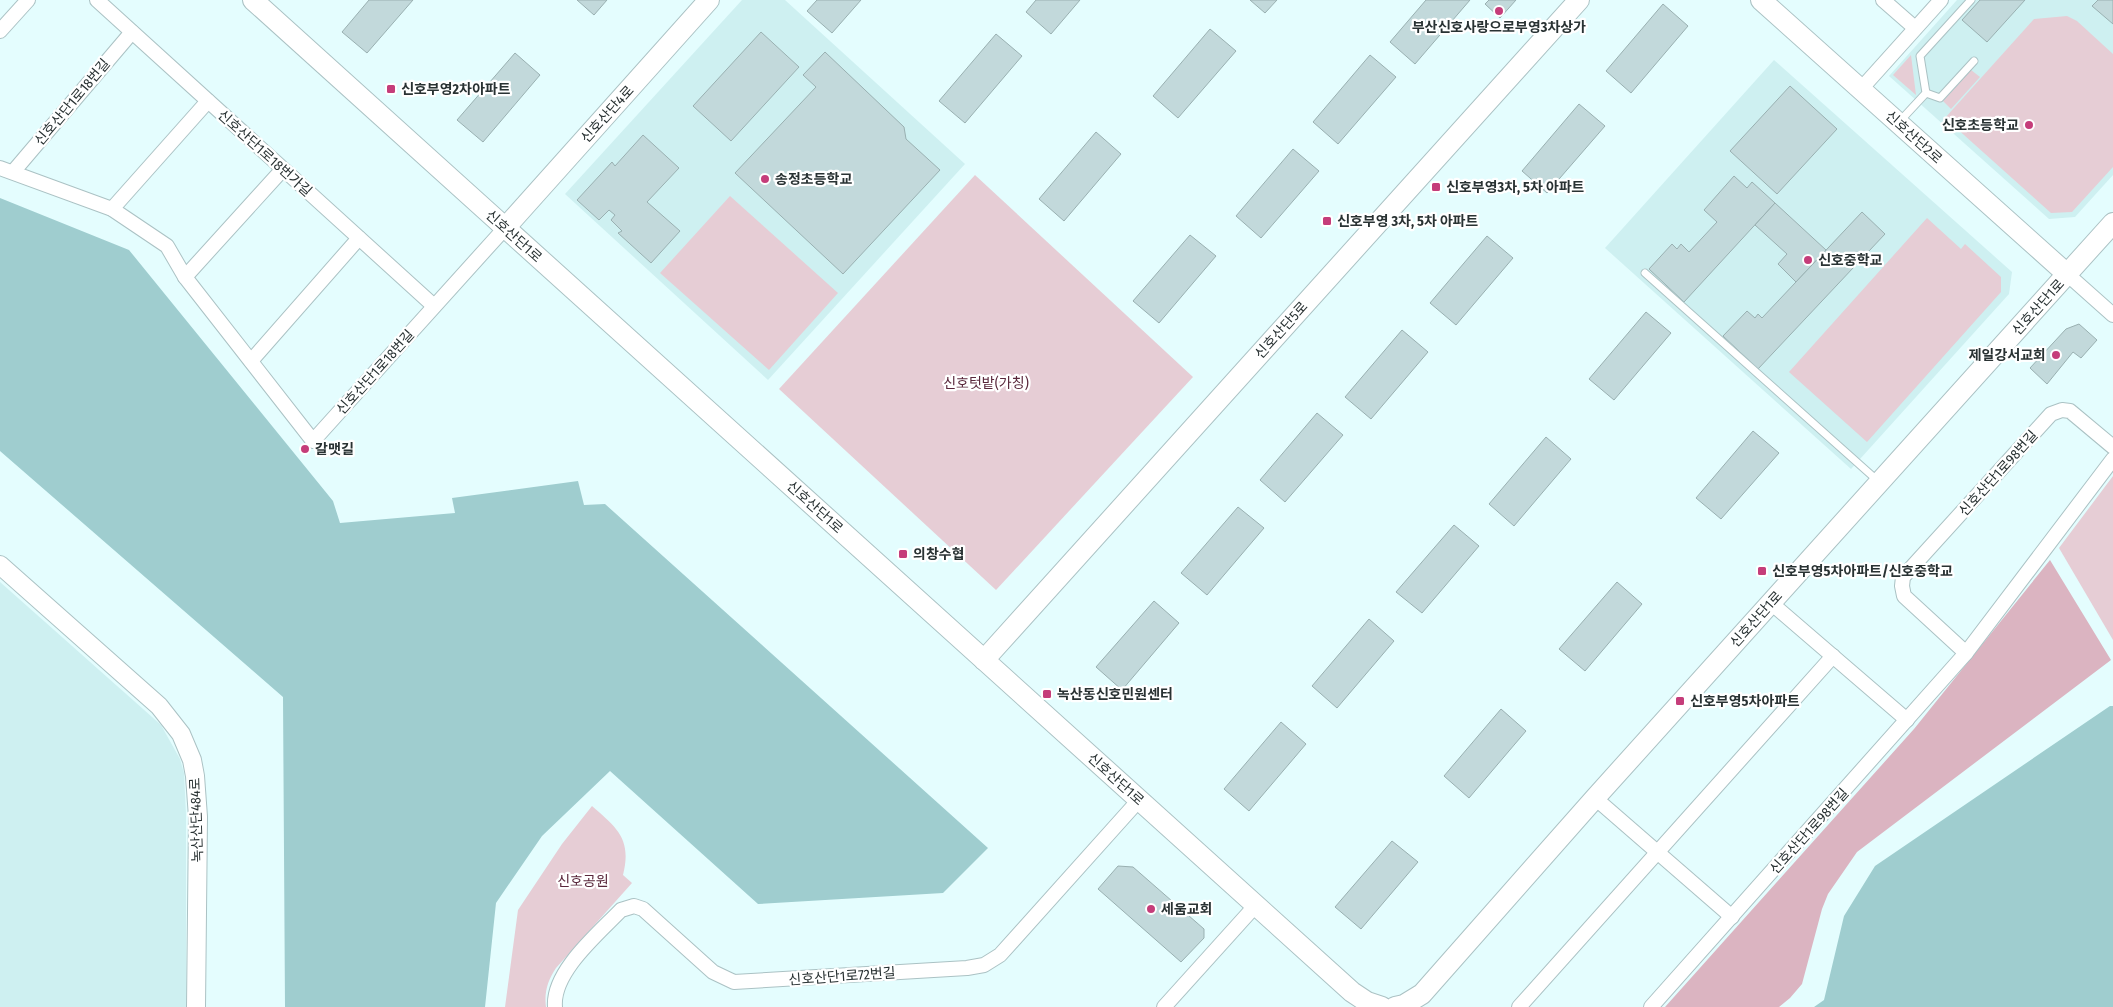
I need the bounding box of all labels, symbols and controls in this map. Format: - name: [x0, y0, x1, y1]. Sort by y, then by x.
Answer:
- marker: 부산신호사랑으로부영3차상가: [1493, 5, 1505, 17]
- place label: 부산신호사랑으로부영3차상가: [1412, 19, 1586, 36]
- street label: 신호산단1로18번길: [31, 55, 114, 149]
- place label: 신호부영2차아파트: [401, 81, 511, 98]
- street label: 신호산단4로: [577, 82, 638, 146]
- marker: 신호부영2차아파트: [385, 83, 397, 95]
- street label: 신호산단1로18번가길: [214, 107, 315, 200]
- street label: 신호산단2로: [1882, 107, 1946, 167]
- place label: 신호초등학교: [1942, 117, 2019, 134]
- marker: 신호초등학교: [2023, 119, 2035, 131]
- place label: 송정초등학교: [775, 171, 852, 188]
- marker: 송정초등학교: [759, 173, 771, 185]
- place label: 신호부영3차, 5차 아파트: [1446, 179, 1585, 196]
- marker: 신호부영3차, 5차 아파트: [1430, 181, 1442, 193]
- street label: 신호산단1로: [482, 207, 545, 266]
- place label: 신호부영 3차, 5차 아파트: [1337, 213, 1478, 230]
- marker: 신호부영 3차, 5차 아파트: [1321, 215, 1333, 227]
- place label: 신호중학교: [1818, 252, 1883, 269]
- marker: 신호중학교: [1802, 254, 1814, 266]
- street label: 신호산단1로: [2009, 276, 2068, 339]
- street label: 신호산단5로: [1251, 298, 1311, 362]
- street label: 신호산단1로18번길: [333, 326, 418, 418]
- place label: 제일강서교회: [1969, 347, 2046, 364]
- marker: 제일강서교회: [2050, 349, 2062, 361]
- park label: 신호텃밭(가칭): [943, 375, 1029, 392]
- street label: 신호산단1로98번길: [1955, 427, 2041, 520]
- place label: 갈맷길: [315, 441, 354, 458]
- marker: 갈맷길: [299, 443, 311, 455]
- street label: 신호산단1로: [783, 478, 846, 537]
- place label: 의창수협: [913, 546, 965, 563]
- marker: 의창수협: [897, 548, 909, 560]
- place label: 신호부영5차아파트/신호중학교: [1772, 563, 1953, 580]
- marker: 신호부영5차아파트/신호중학교: [1756, 565, 1768, 577]
- street label: 신호산단1로: [1727, 588, 1786, 651]
- place label: 녹산동신호민원센터: [1057, 686, 1173, 703]
- marker: 녹산동신호민원센터: [1041, 688, 1053, 700]
- place label: 신호부영5차아파트: [1690, 693, 1800, 710]
- marker: 신호부영5차아파트: [1674, 695, 1686, 707]
- street label: 신호산단1로: [1084, 750, 1147, 809]
- street label: 녹산산단484로: [187, 777, 206, 863]
- street label: 신호산단1로98번길: [1766, 785, 1852, 878]
- park label: 신호공원: [557, 873, 609, 890]
- place label: 세움교회: [1161, 901, 1213, 918]
- marker: 세움교회: [1145, 903, 1157, 915]
- street label: 신호산단1로72번길: [788, 964, 896, 989]

